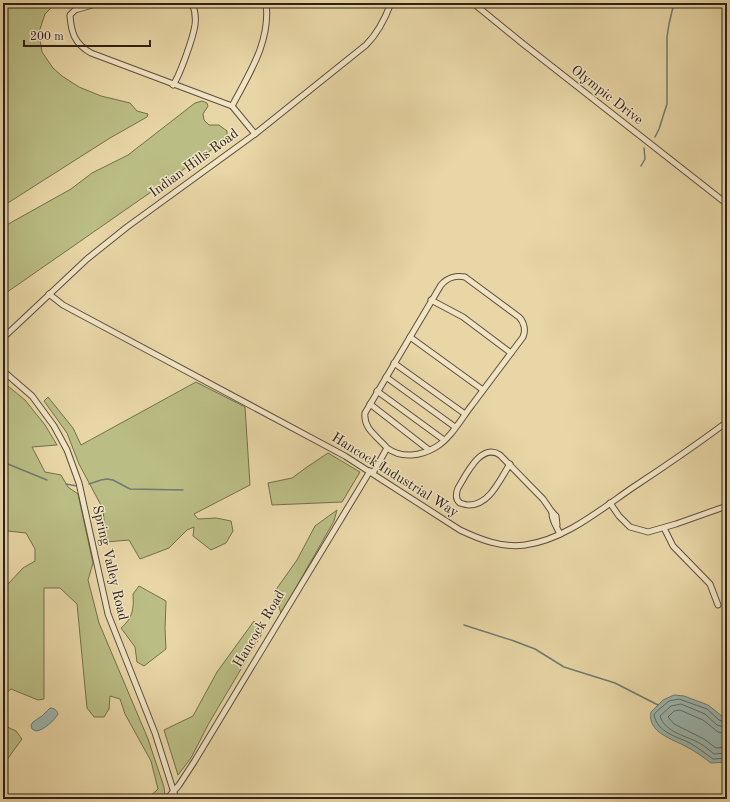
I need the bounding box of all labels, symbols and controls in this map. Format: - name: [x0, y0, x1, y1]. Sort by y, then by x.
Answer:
- scale bar: [24, 22, 150, 48]
- text: 200 m: [30, 31, 64, 43]
- street label: Olympic Drive: [568, 63, 646, 127]
- street label: Indian Hills Road: [147, 126, 241, 200]
- street label: Hancock Industrial Way: [329, 430, 461, 520]
- street label: Spring Valley Road: [90, 504, 130, 622]
- street label: Hancock Road: [231, 588, 287, 670]

